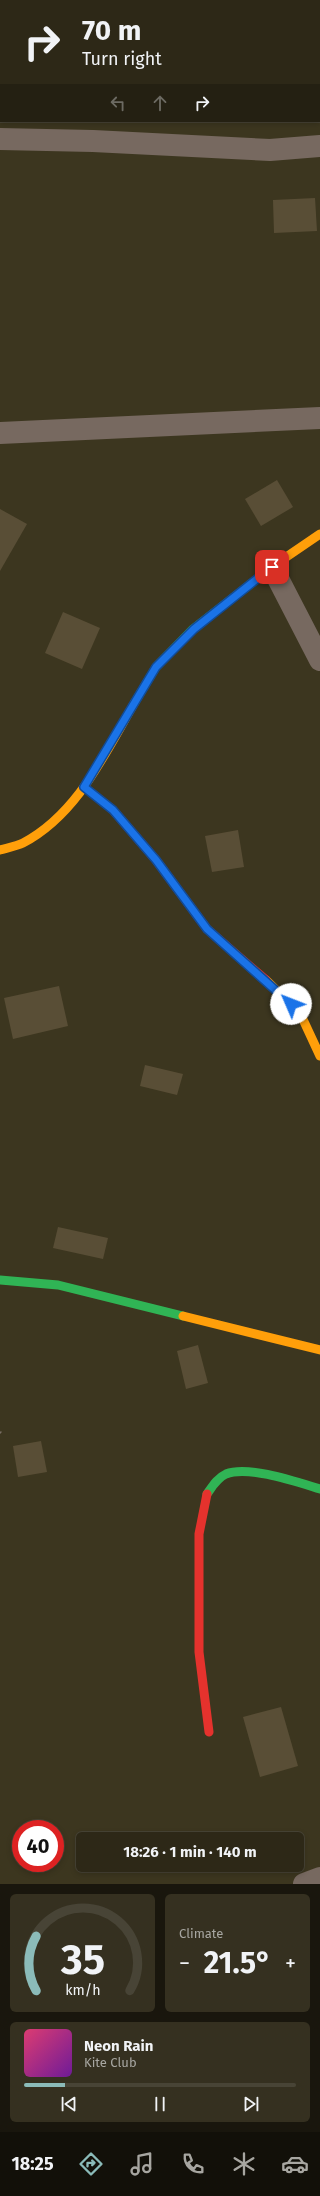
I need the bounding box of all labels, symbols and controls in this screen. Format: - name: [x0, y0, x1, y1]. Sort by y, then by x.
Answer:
- text: 70 m: [82, 14, 141, 47]
- icon: right: [16, 16, 68, 68]
- text: Turn right: [82, 48, 162, 70]
- icon: left: [107, 92, 129, 114]
- icon: ahead: [149, 92, 171, 114]
- icon: right: [191, 92, 213, 114]
- pin: [255, 550, 289, 584]
- icon: arrive: [261, 556, 283, 578]
- position arrow: [270, 983, 312, 1025]
- speed limit sign: 40: [12, 1820, 64, 1872]
- text: 18:26 · 1 min · 140 m: [123, 1843, 257, 1861]
- text: Climate: [179, 1926, 223, 1941]
- text: 35: [60, 1935, 104, 1985]
- text: 21.5°: [204, 1945, 271, 1981]
- text: −: [179, 1950, 190, 1977]
- text: +: [285, 1950, 296, 1977]
- text: km/h: [65, 1982, 100, 1999]
- text: Neon Rain: [84, 2037, 153, 2055]
- text: Kite Club: [84, 2055, 137, 2070]
- icon: previous: [58, 2093, 80, 2115]
- icon: pause: [149, 2093, 171, 2115]
- icon: next: [240, 2093, 262, 2115]
- icon: directions: [77, 2150, 105, 2178]
- icon: music: [128, 2150, 156, 2178]
- icon: phone: [179, 2150, 207, 2178]
- icon: climate: [230, 2150, 258, 2178]
- icon: car: [281, 2150, 309, 2178]
- text: 18:25: [11, 2153, 54, 2175]

